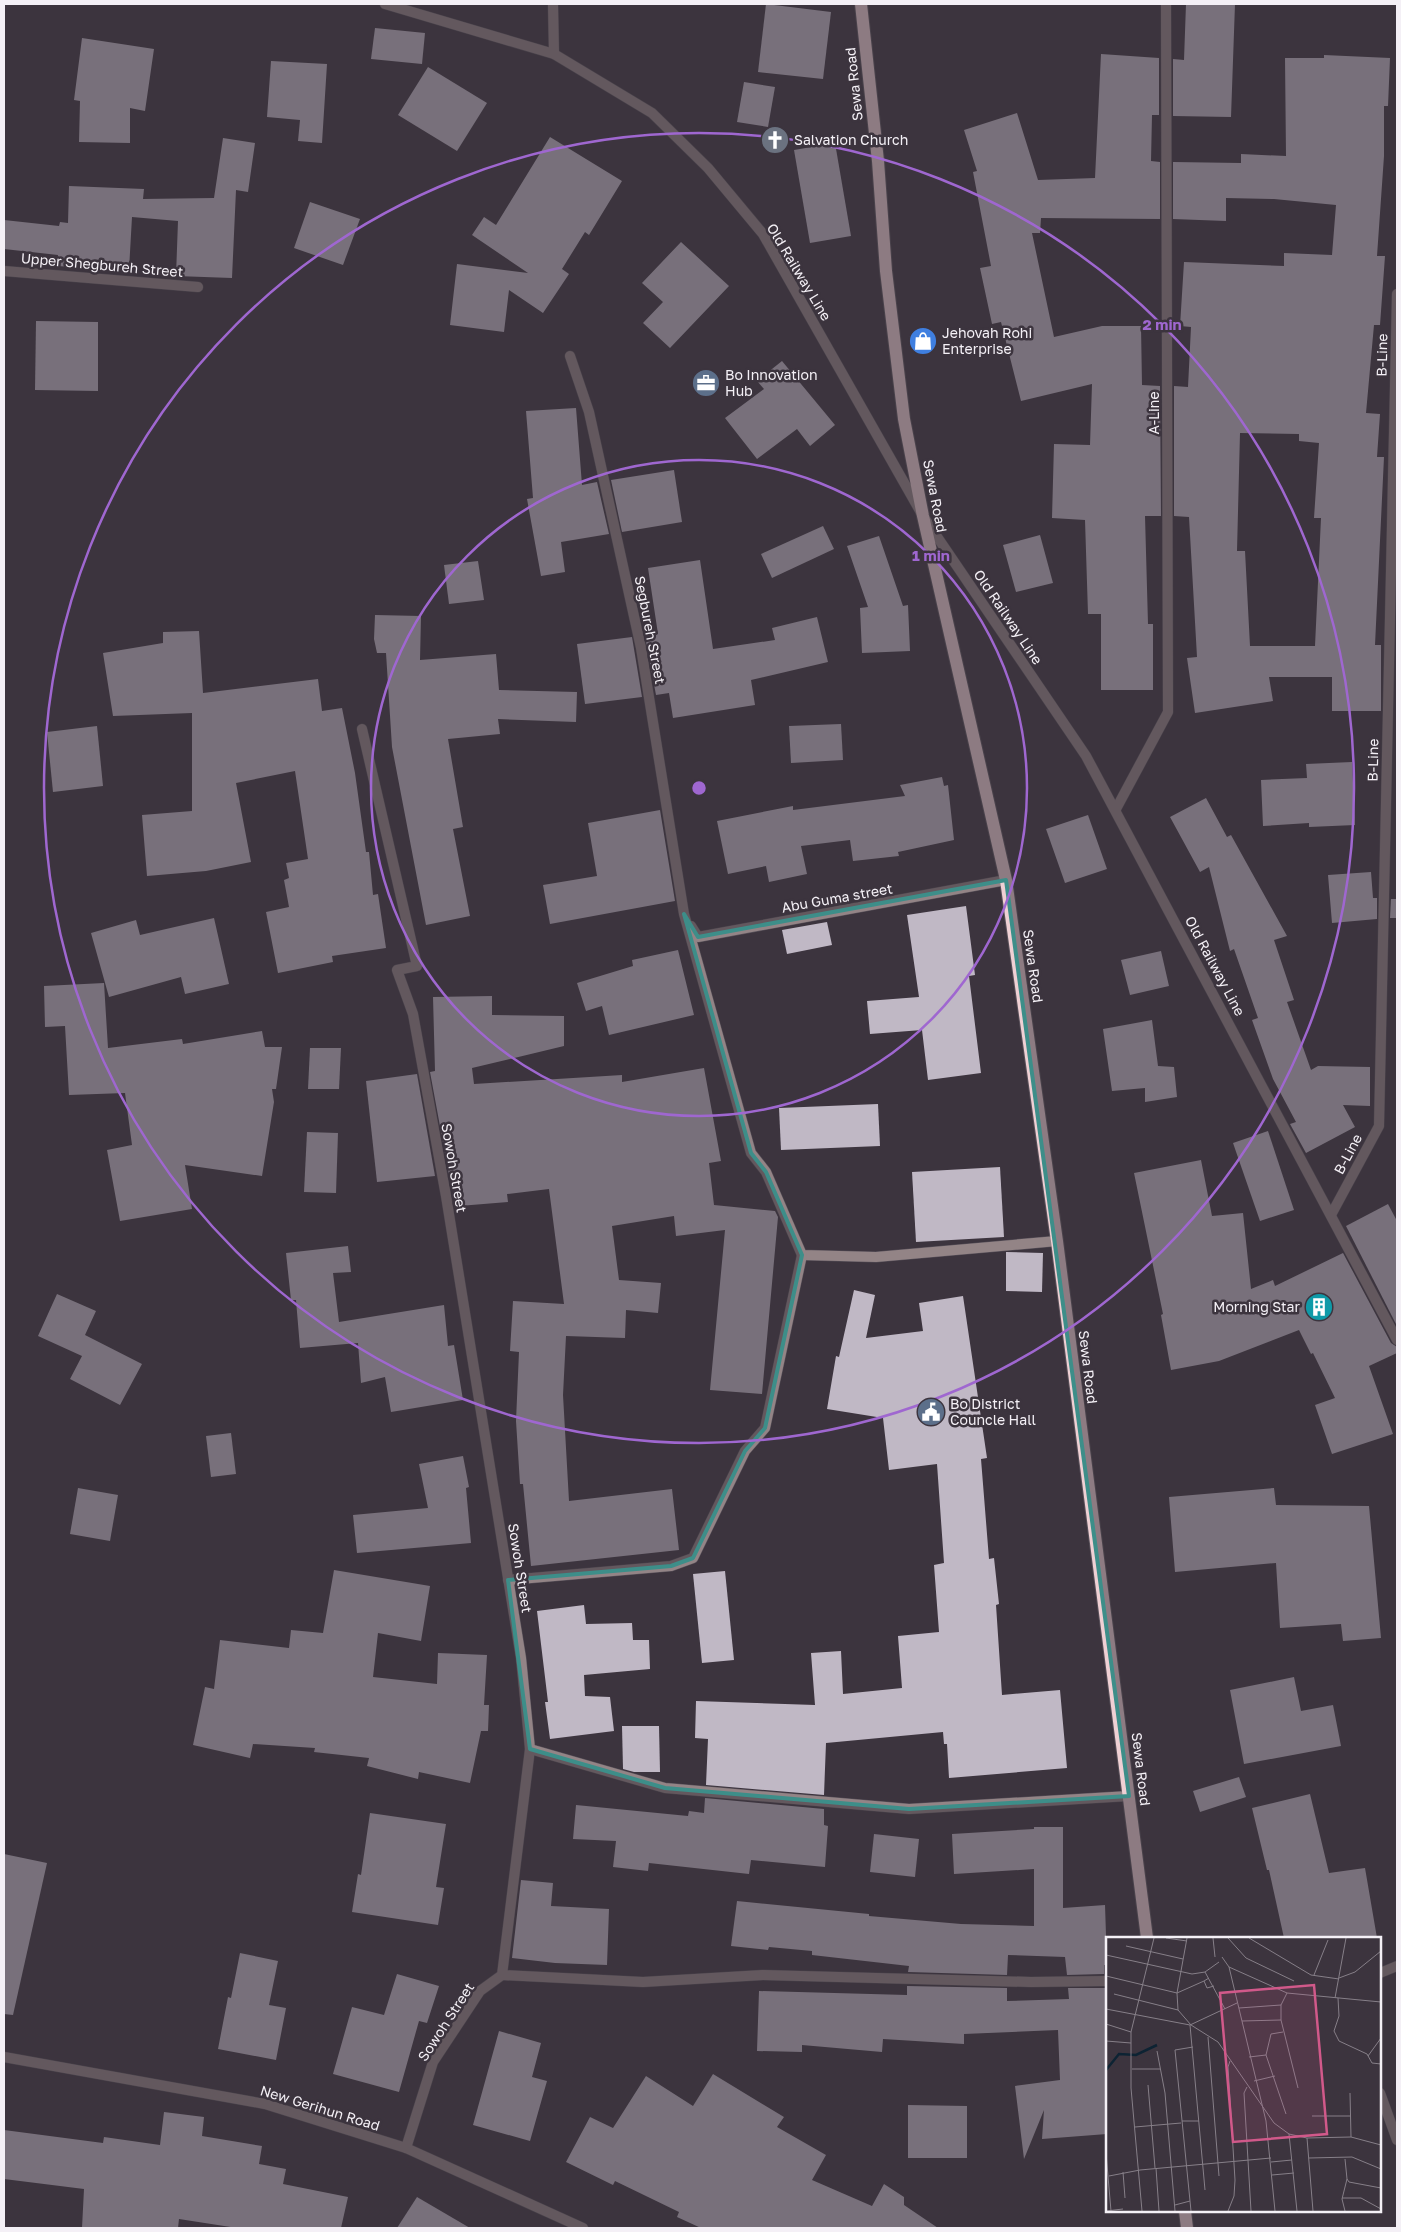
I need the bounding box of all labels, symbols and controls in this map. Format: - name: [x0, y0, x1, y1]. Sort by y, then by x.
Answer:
- street label: Sewa Road: [841, 47, 866, 122]
- church icon: Salvation Church: [760, 125, 790, 155]
- place label: Salvation Church: [794, 131, 908, 148]
- street label: Old Railway Line: [764, 220, 835, 324]
- street label: Upper Shegbureh Street: [20, 249, 184, 280]
- text: 2 min: [1142, 315, 1182, 333]
- place label: Jehovah Rohi Enterprise: [942, 324, 1032, 357]
- shop icon: Jehovah Rohi Enterprise: [908, 326, 938, 356]
- street label: B-Line: [1373, 333, 1390, 377]
- place label: Bo Innovation Hub: [725, 366, 818, 399]
- office icon: Bo Innovation Hub: [691, 368, 721, 398]
- street label: A-Line: [1145, 391, 1162, 435]
- street label: Sewa Road: [920, 458, 951, 534]
- text: 1 min: [912, 546, 950, 564]
- street label: Old Railway Line: [970, 566, 1046, 667]
- street label: Segbureh Street: [632, 574, 669, 685]
- street label: B-Line: [1364, 738, 1381, 782]
- centre of rings: [690, 779, 708, 797]
- street label: Abu Guma street: [780, 879, 894, 916]
- street label: Old Railway Line: [1182, 913, 1249, 1019]
- street label: Sewa Road: [1020, 928, 1047, 1004]
- street label: Sowoh Street: [438, 1122, 471, 1214]
- street label: B-Line: [1330, 1131, 1365, 1177]
- building icon: Morning Star: [1304, 1292, 1334, 1322]
- place label: Morning Star: [1213, 1298, 1301, 1315]
- street label: Sewa Road: [1076, 1329, 1101, 1405]
- place label: Bo District Councle Hall: [950, 1395, 1036, 1428]
- public building icon: Bo District Councle Hall: [916, 1397, 946, 1427]
- street label: Sowoh Street: [505, 1522, 536, 1614]
- street label: Sewa Road: [1129, 1731, 1154, 1807]
- inset map: [1106, 1937, 1381, 2212]
- street label: Sowoh Street: [414, 1979, 477, 2064]
- street label: New Gerihun Road: [258, 2081, 382, 2134]

